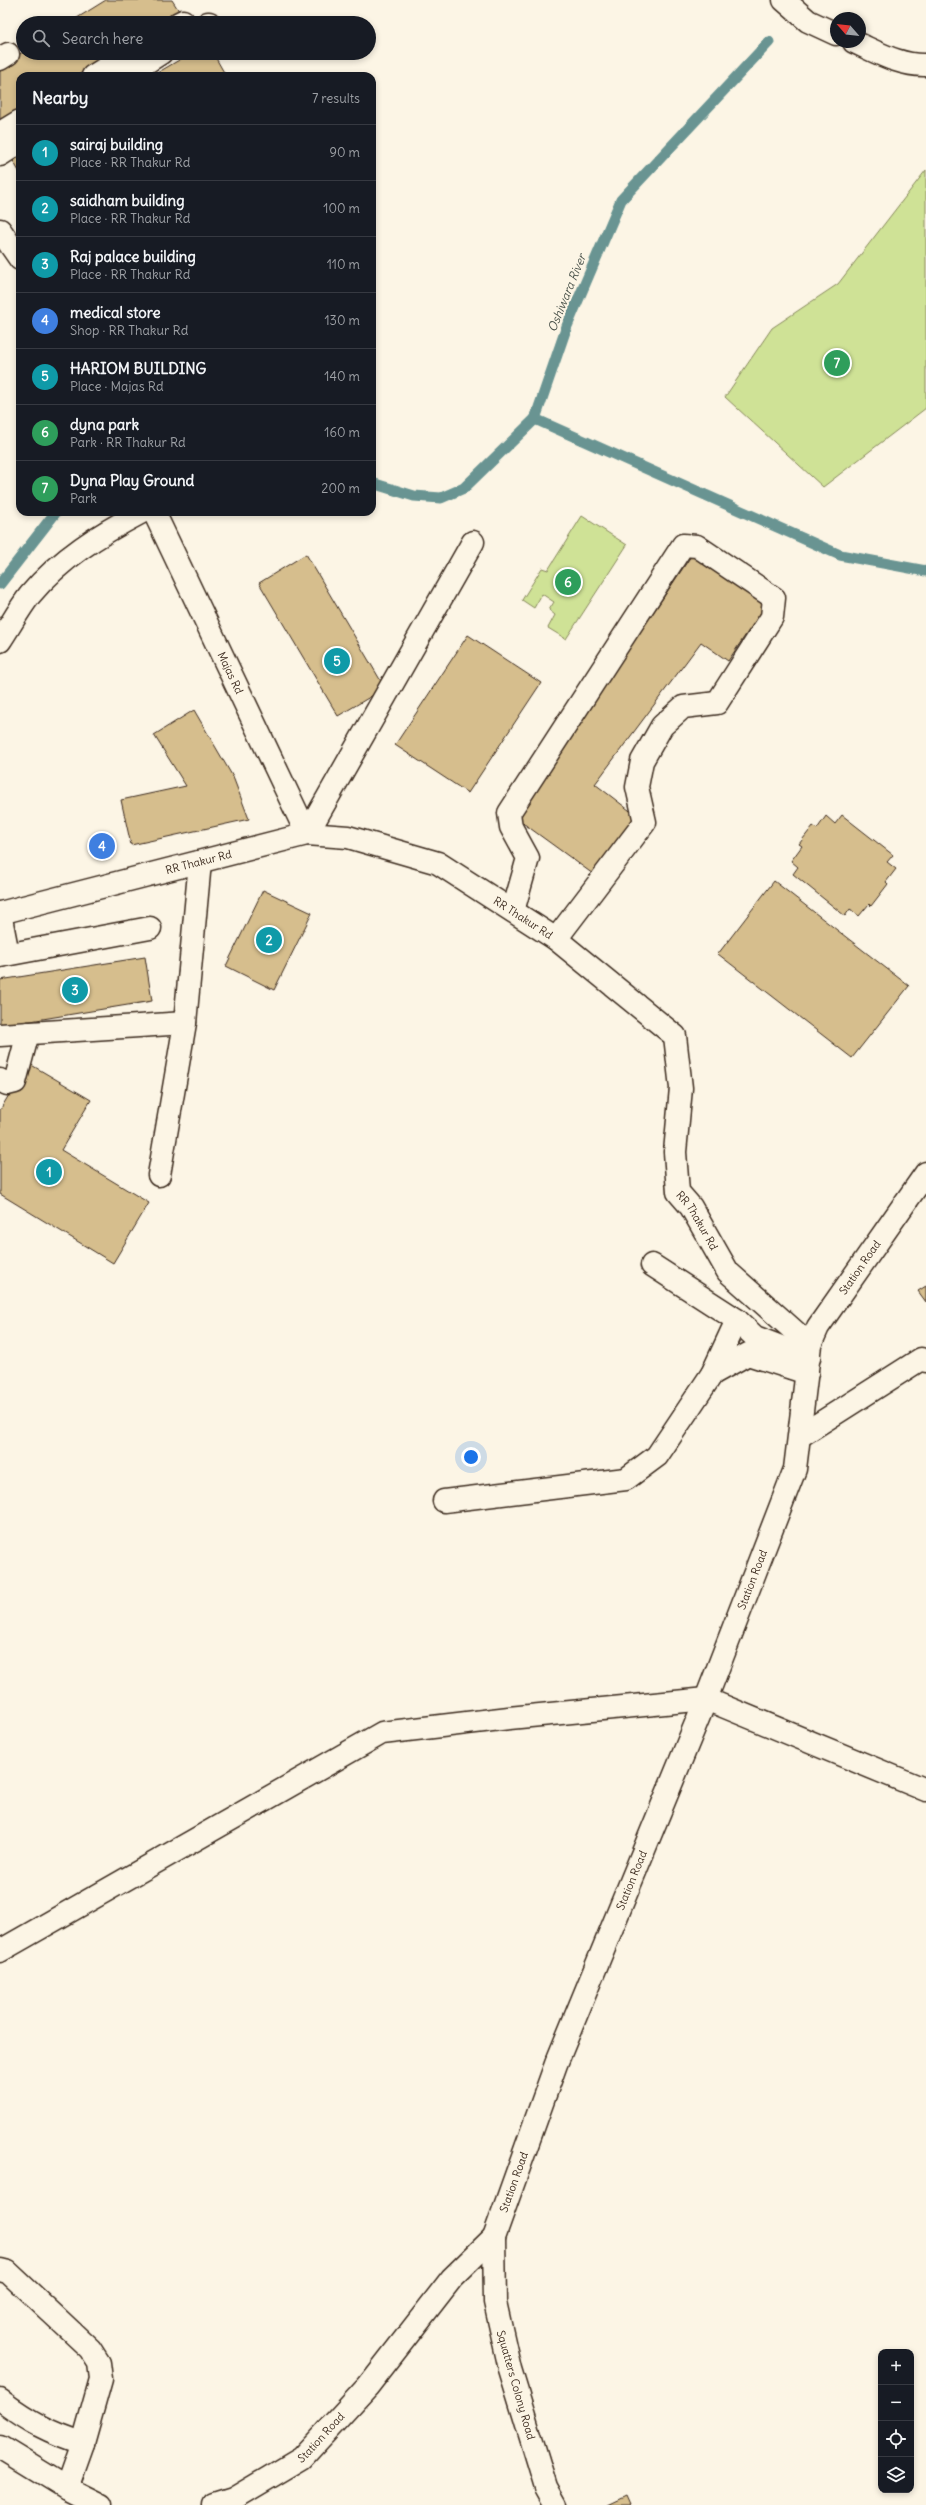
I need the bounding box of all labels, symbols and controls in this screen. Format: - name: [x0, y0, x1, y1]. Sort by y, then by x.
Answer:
- north arrow: [830, 12, 866, 48]
- search box: [16, 16, 376, 60]
- icon: search: [30, 27, 52, 49]
- text: Search here: [62, 29, 143, 48]
- text: Nearby: [32, 87, 88, 109]
- text: 7 results: [312, 90, 360, 107]
- text: sairaj building: [70, 135, 163, 154]
- text: 1: [42, 144, 48, 161]
- text: 90 m: [329, 144, 360, 161]
- text: Place · RR Thakur Rd: [70, 154, 190, 171]
- text: saidham building: [70, 191, 185, 210]
- text: 2: [41, 200, 49, 217]
- text: 100 m: [323, 200, 360, 217]
- text: Place · RR Thakur Rd: [70, 210, 190, 227]
- text: Raj palace building: [70, 247, 196, 266]
- water label: Oshiwara River: [544, 250, 590, 334]
- text: 3: [41, 256, 49, 273]
- text: 110 m: [327, 256, 360, 273]
- text: Place · RR Thakur Rd: [70, 266, 190, 283]
- text: medical store: [70, 303, 161, 322]
- text: 4: [41, 312, 49, 329]
- text: 130 m: [324, 312, 360, 329]
- text: Shop · RR Thakur Rd: [70, 322, 188, 339]
- pin: 7: [824, 348, 850, 378]
- text: HARIOM BUILDING: [70, 359, 206, 378]
- text: 5: [41, 368, 49, 385]
- text: 140 m: [324, 368, 360, 385]
- text: Place · Majas Rd: [70, 378, 164, 395]
- text: dyna park: [70, 415, 139, 434]
- text: 6: [41, 424, 49, 441]
- text: 160 m: [324, 424, 360, 441]
- text: Park · RR Thakur Rd: [70, 434, 186, 451]
- text: Dyna Play Ground: [70, 471, 194, 490]
- text: 7: [42, 480, 48, 497]
- text: 200 m: [321, 480, 360, 497]
- text: Park: [70, 490, 97, 507]
- pin: 6: [555, 567, 581, 597]
- pin: 5: [324, 646, 350, 676]
- street label: Majas Rd: [214, 649, 247, 697]
- pin: 4: [89, 831, 115, 861]
- street label: RR Thakur Rd: [164, 847, 234, 877]
- street label: RR Thakur Rd: [491, 894, 556, 942]
- pin: 2: [256, 925, 282, 955]
- pin: 3: [62, 975, 88, 1005]
- pin: 1: [36, 1157, 62, 1187]
- street label: RR Thakur Rd: [673, 1188, 721, 1253]
- street label: Station Road: [836, 1237, 884, 1297]
- your location: [461, 1447, 481, 1467]
- street label: Station Road: [734, 1547, 770, 1612]
- street label: Station Road: [613, 1848, 650, 1912]
- street label: Station Road: [496, 2149, 531, 2214]
- street label: Squatters Colony Road: [494, 2329, 538, 2442]
- map controls: [878, 2349, 914, 2493]
- button: +: [878, 2349, 914, 2385]
- button: −: [878, 2385, 914, 2421]
- street label: Station Road: [295, 2409, 348, 2466]
- button: locate: [878, 2421, 914, 2457]
- button: layers: [878, 2457, 914, 2493]

